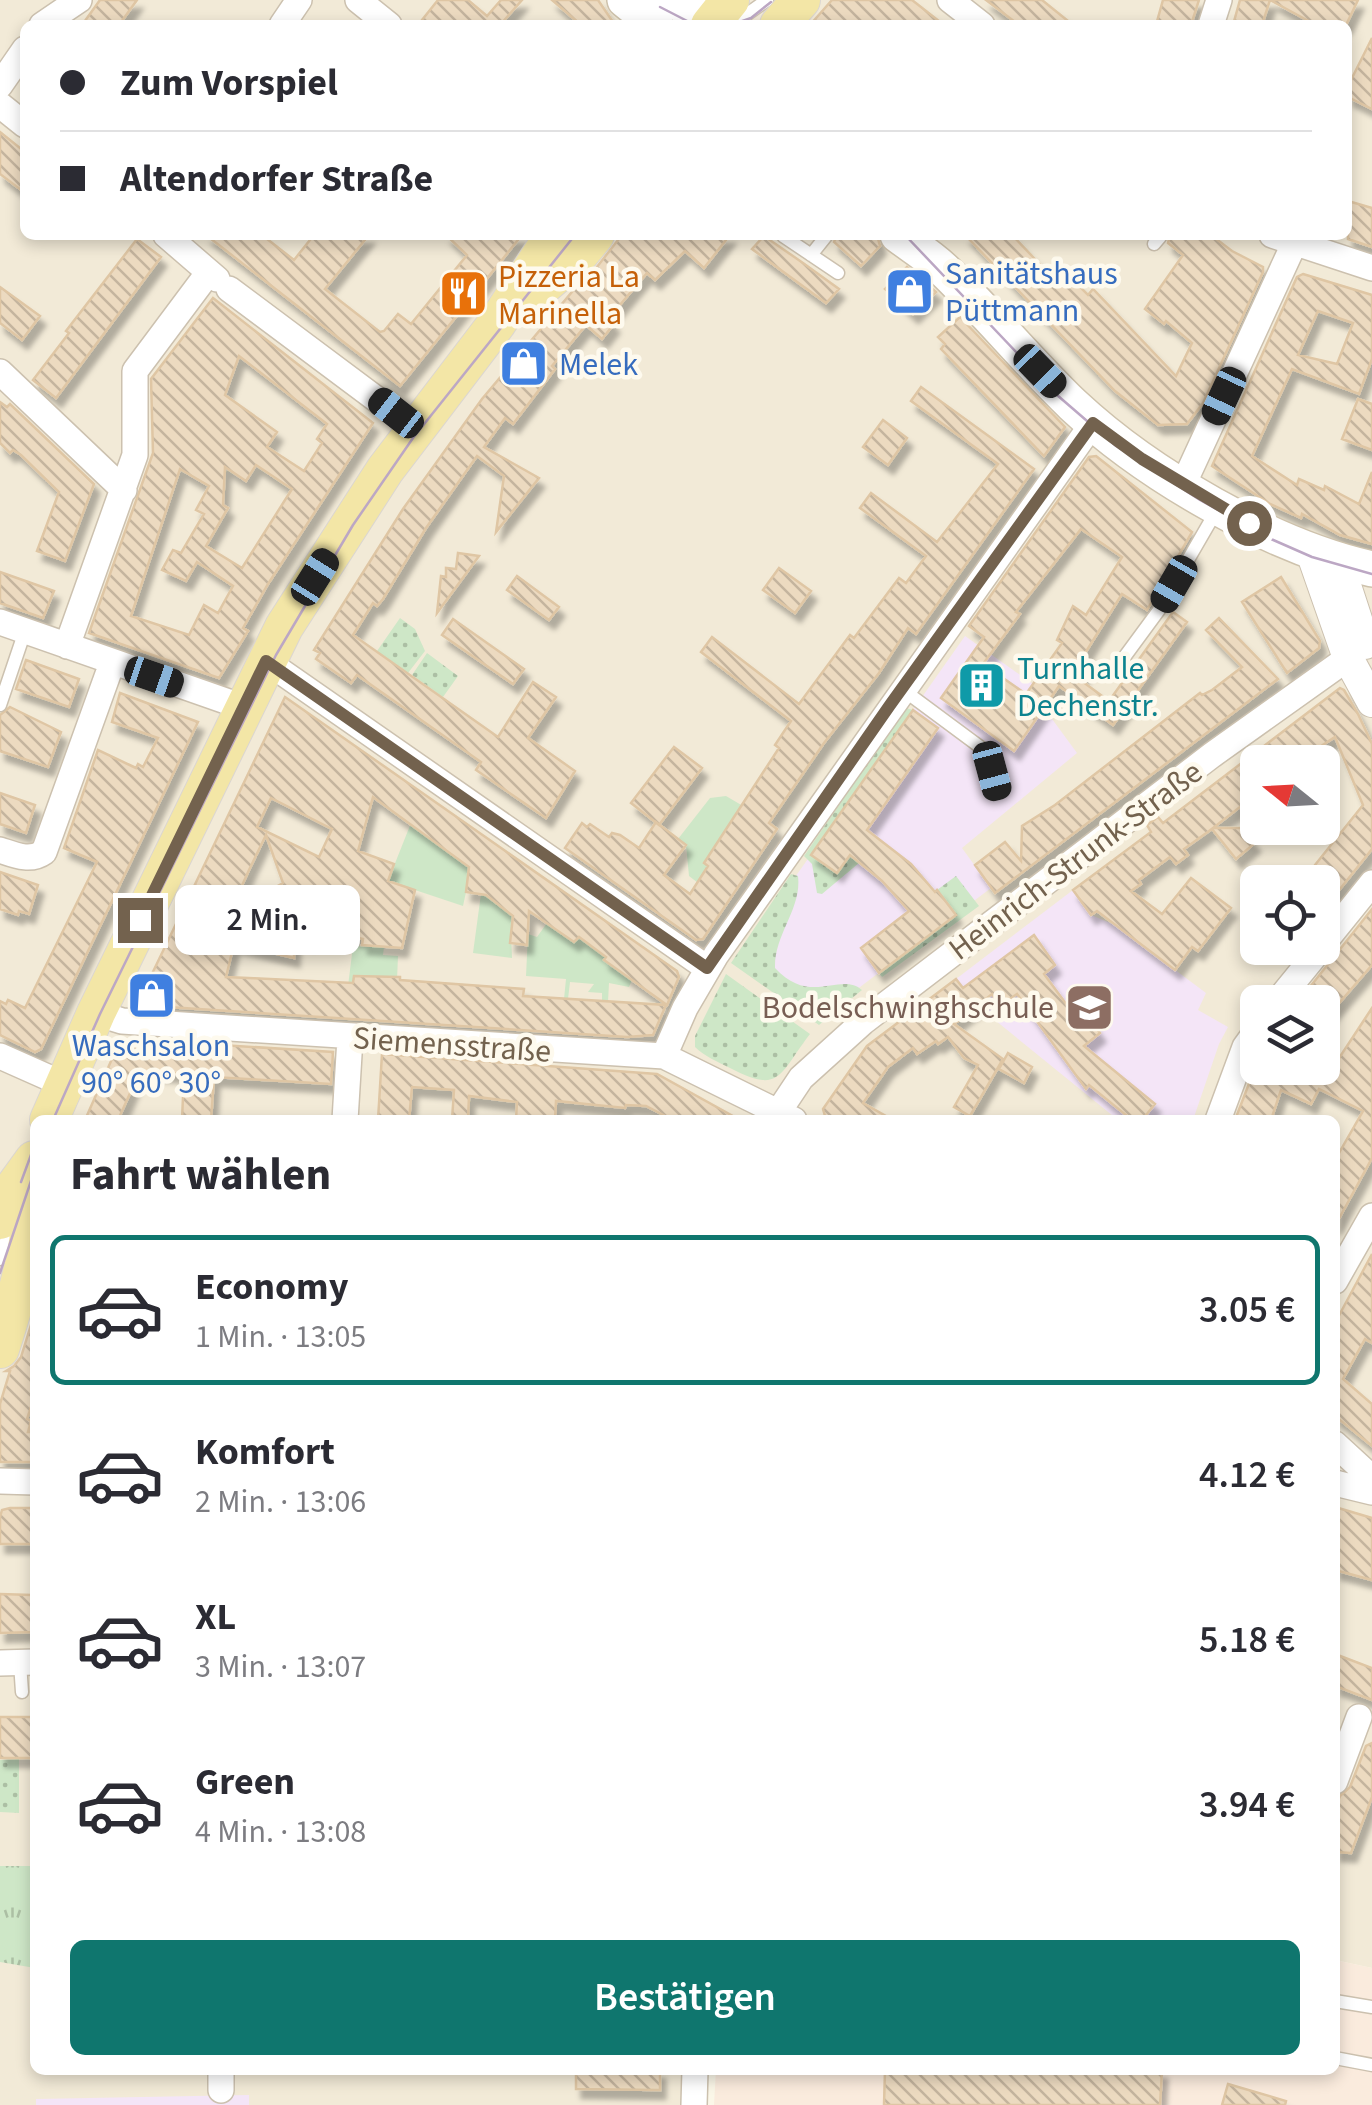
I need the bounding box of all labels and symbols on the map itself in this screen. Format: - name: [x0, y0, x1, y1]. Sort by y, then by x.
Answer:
- place label: Sanitätshaus Püttmann: [945, 251, 1118, 334]
- place label: Pizzeria La Marinella: [498, 254, 640, 337]
- shop icon: Sanitätshaus Püttmann: [884, 265, 936, 317]
- restaurant icon: Pizzeria La Marinella: [437, 268, 489, 320]
- shop icon: Melek: [498, 338, 550, 390]
- car: [1008, 339, 1072, 403]
- place label: Melek: [559, 342, 638, 388]
- car: [1198, 362, 1250, 430]
- car: [363, 383, 429, 443]
- route start: [1227, 501, 1272, 546]
- car: [286, 544, 344, 610]
- car: [1146, 551, 1202, 617]
- place label: Turnhalle Dechenstr.: [1017, 646, 1159, 729]
- car: [121, 653, 187, 701]
- building icon: Turnhalle Dechenstr.: [956, 660, 1008, 712]
- car: [970, 738, 1014, 804]
- north arrow: [1240, 745, 1340, 845]
- street label: Heinrich-Strunk-Straße: [939, 750, 1212, 972]
- callout: 2 Min.: [175, 885, 360, 955]
- route end: [118, 898, 163, 943]
- shop icon: Waschsalon 90° 60° 30°: [125, 969, 177, 1021]
- school or university icon: Bodelschwinghschule: [1063, 981, 1115, 1033]
- place label: Bodelschwinghschule: [762, 985, 1054, 1031]
- street label: Siemensstraße: [351, 1015, 553, 1075]
- place label: Waschsalon 90° 60° 30°: [72, 1023, 230, 1106]

